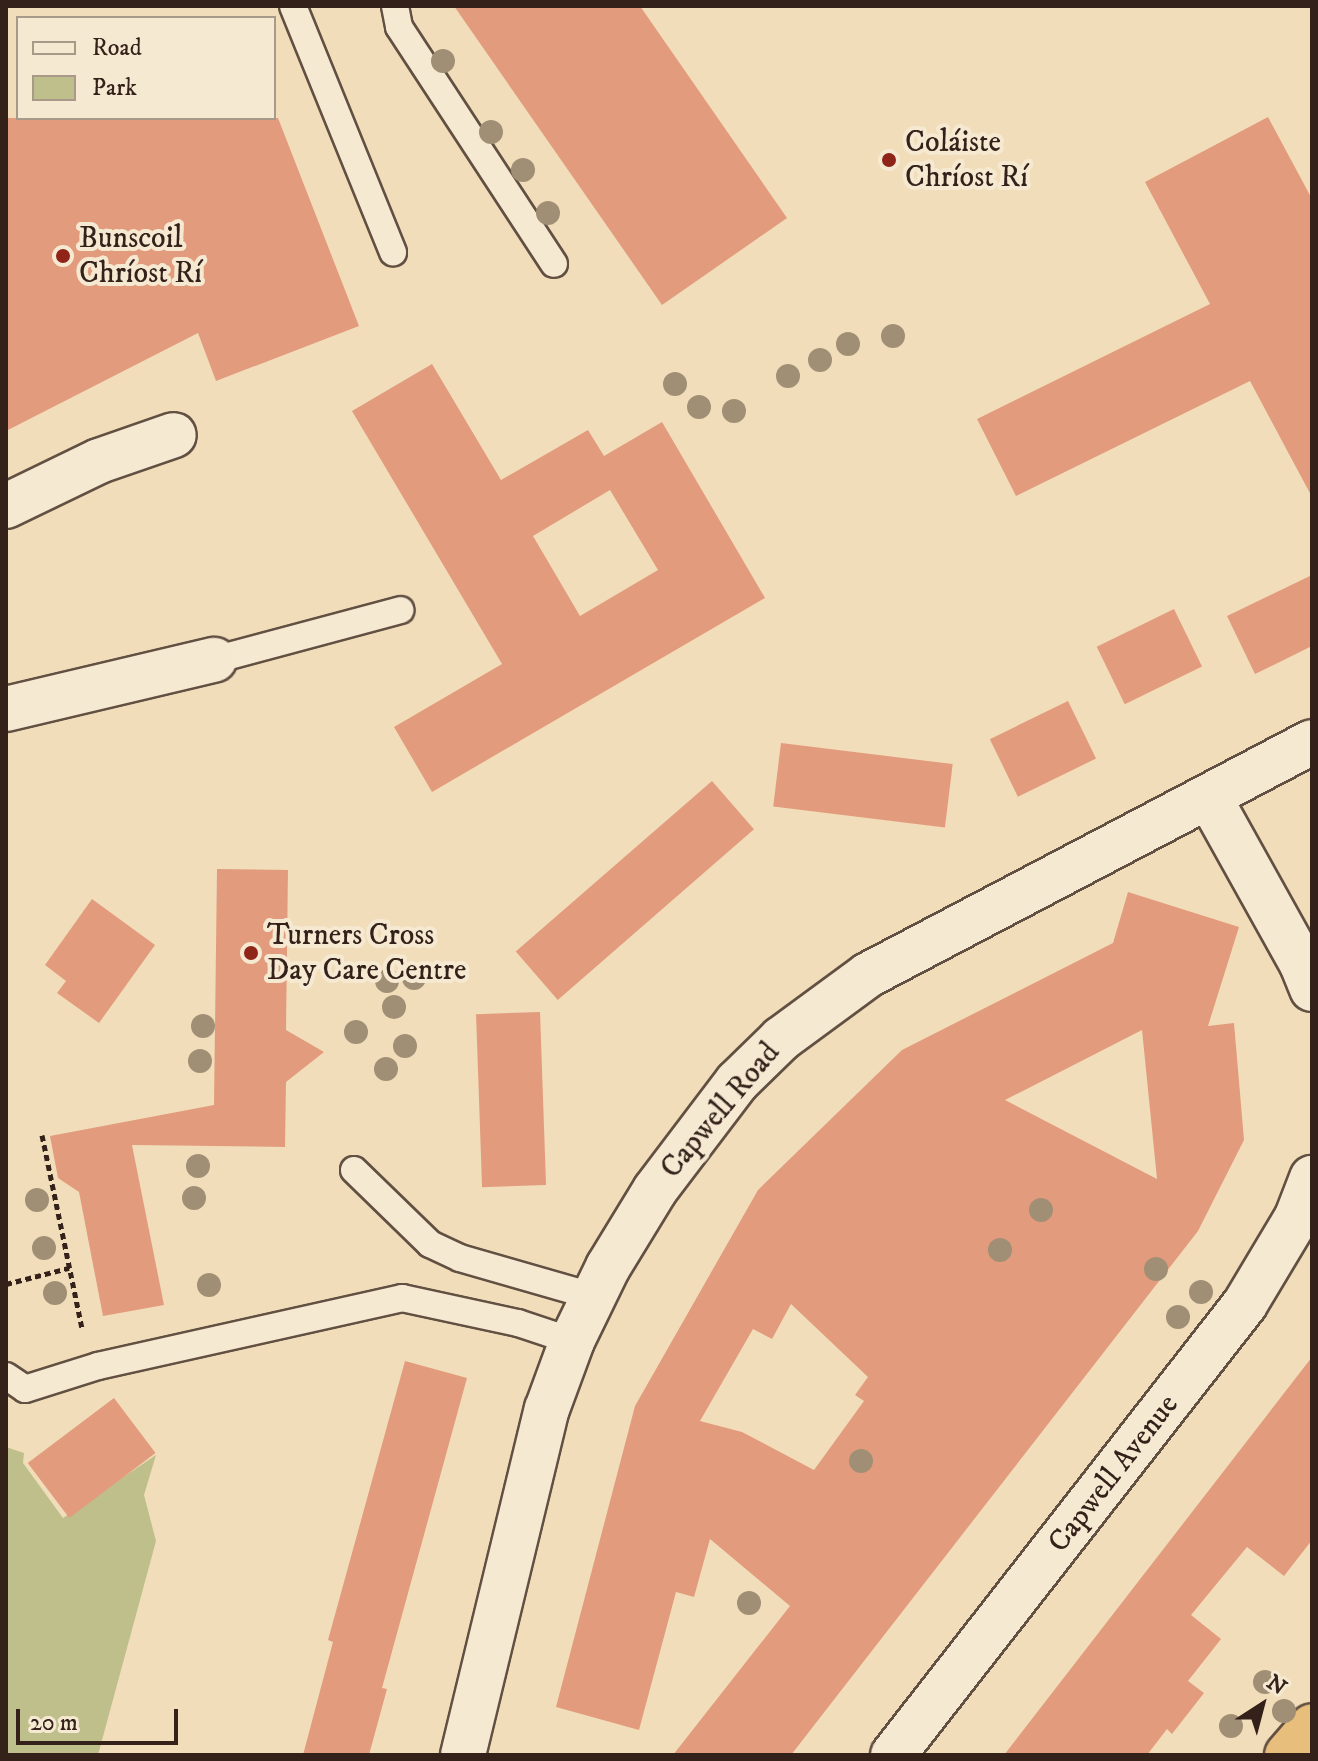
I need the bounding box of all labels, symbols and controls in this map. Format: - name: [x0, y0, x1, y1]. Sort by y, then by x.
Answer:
- legend: [16, 16, 276, 120]
- text: Road: [92, 33, 142, 63]
- text: Park: [92, 73, 137, 103]
- place label: Coláiste Chríost Rí: [905, 125, 1028, 196]
- marker: Coláiste Chríost Rí: [880, 151, 898, 169]
- place label: Bunscoil Chríost Rí: [79, 221, 202, 292]
- marker: Bunscoil Chríost Rí: [54, 247, 72, 265]
- place label: Turners Cross Day Care Centre: [267, 918, 466, 988]
- marker: Turners Cross Day Care Centre: [242, 944, 260, 962]
- street label: Capwell Road: [654, 1036, 788, 1186]
- street label: Capwell Avenue: [1041, 1388, 1187, 1560]
- north arrow: [1222, 1665, 1302, 1745]
- text: N: [1261, 1669, 1292, 1701]
- scale bar: [20, 1693, 182, 1743]
- text: 20 m: [30, 1708, 78, 1738]

